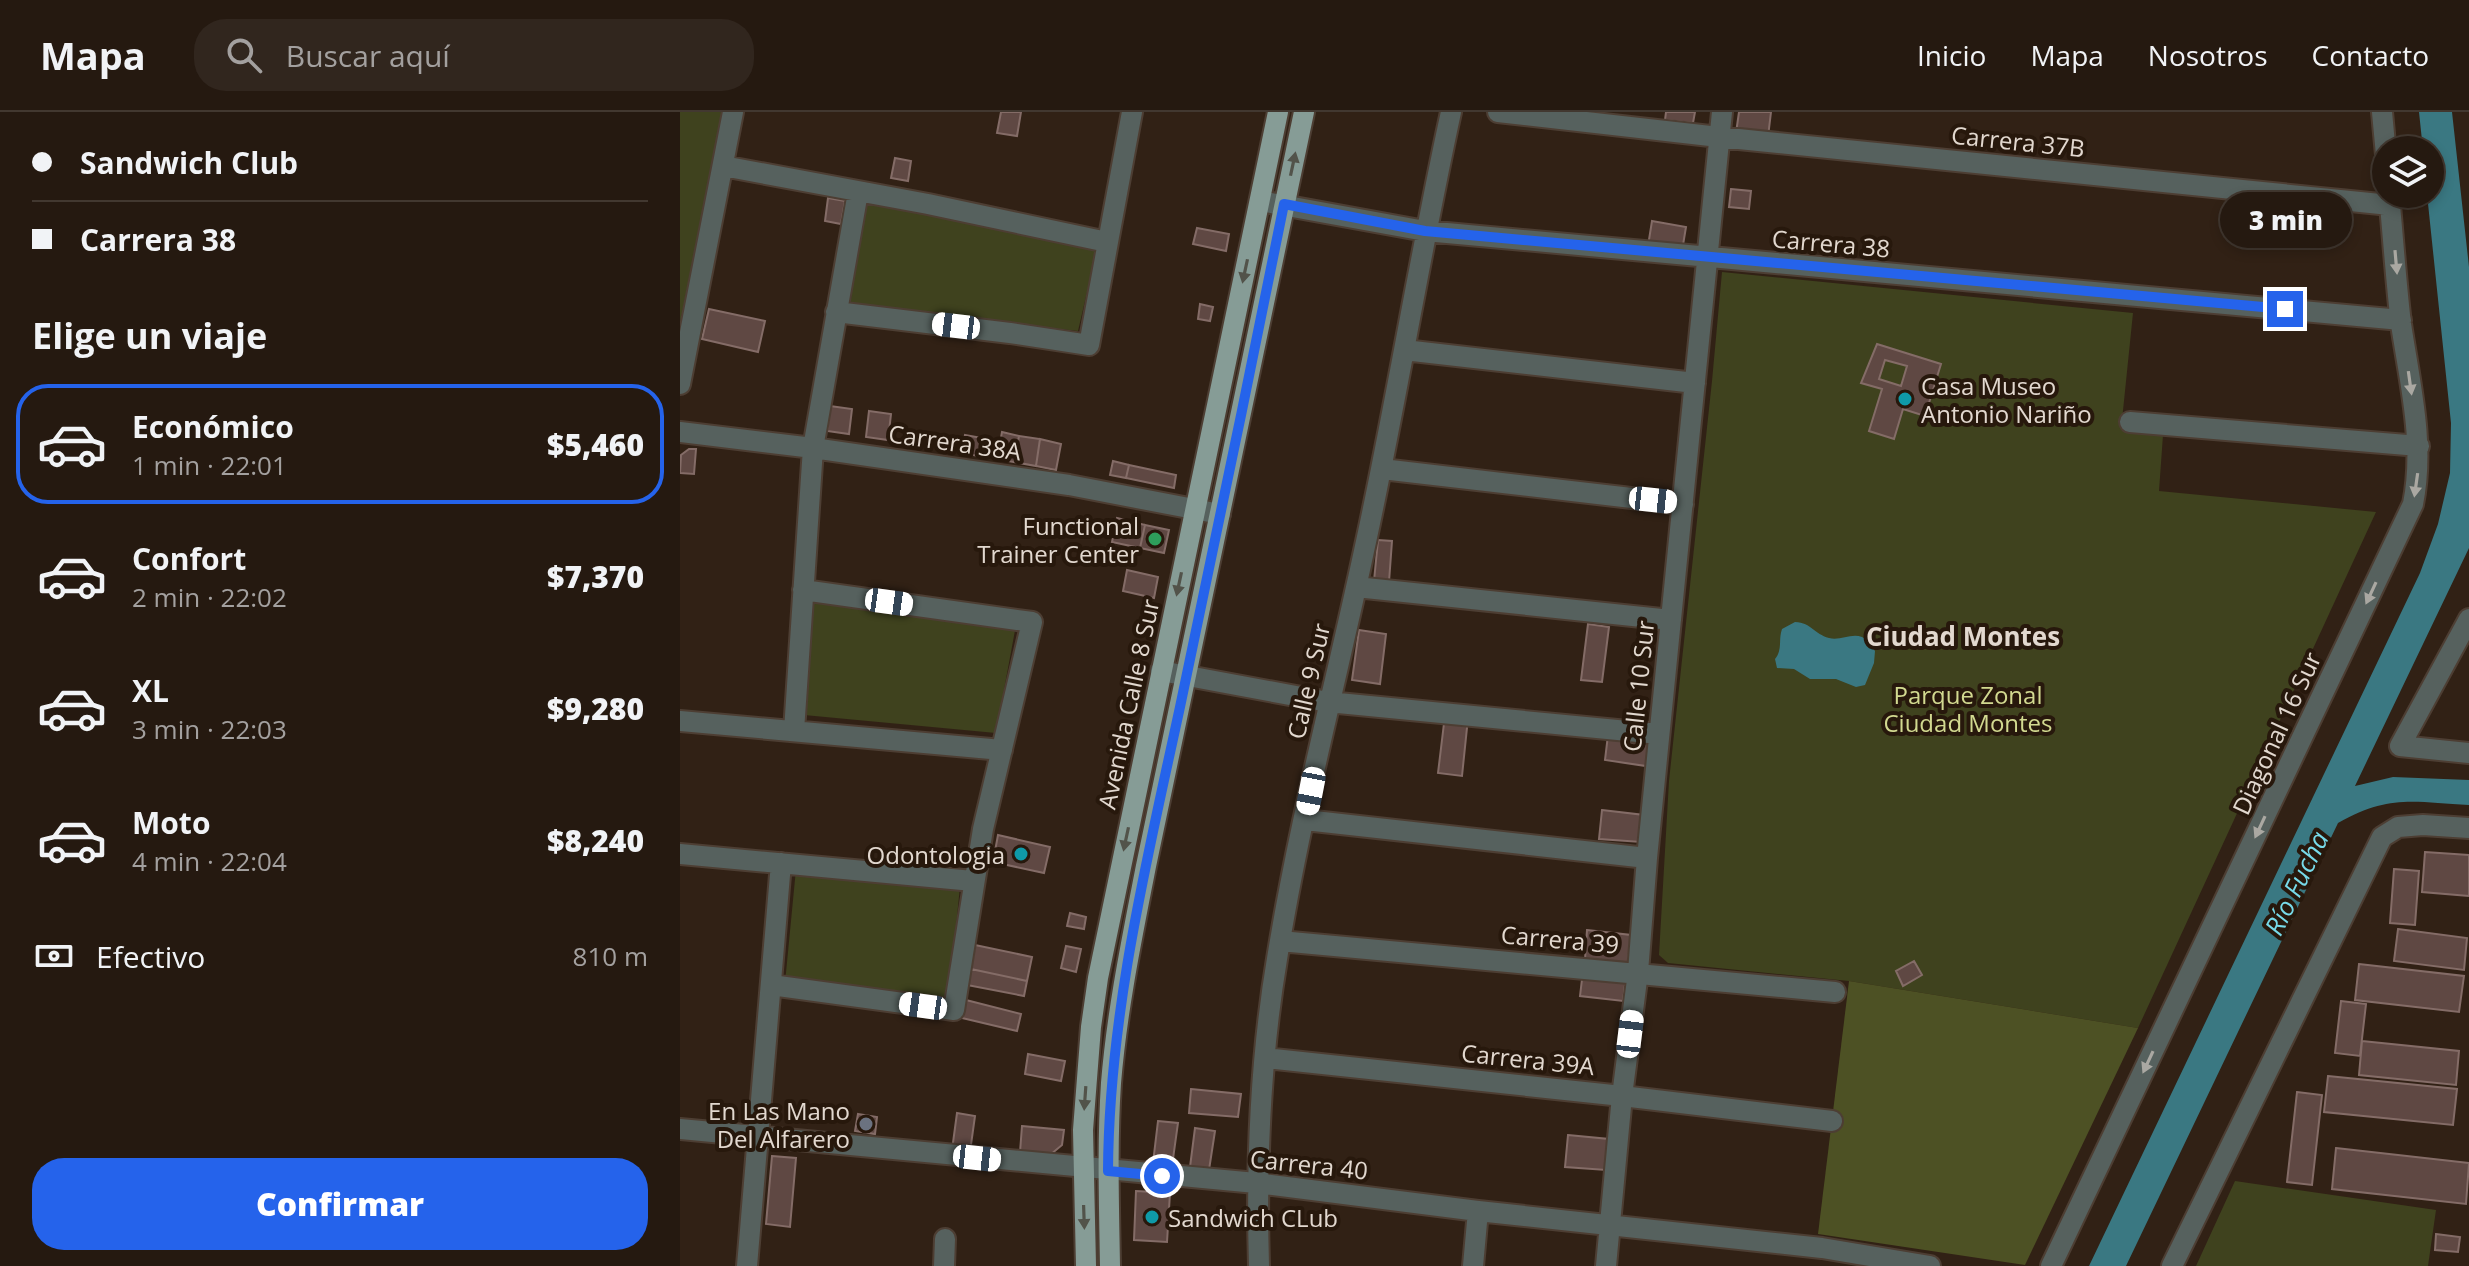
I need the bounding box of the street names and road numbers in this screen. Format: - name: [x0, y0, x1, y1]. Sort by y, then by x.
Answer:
- street label: Carrera 37B: [1950, 118, 2086, 164]
- street label: Carrera 38: [1771, 221, 1891, 265]
- street label: Carrera 38A: [887, 416, 1024, 468]
- street label: Avenida Calle 8 Sur: [1090, 596, 1166, 812]
- street label: Calle 10 Sur: [1615, 619, 1661, 753]
- street label: Calle 9 Sur: [1279, 620, 1337, 742]
- street label: Diagonal 16 Sur: [2224, 646, 2328, 820]
- street label: Carrera 39: [1500, 917, 1620, 961]
- street label: Carrera 39A: [1460, 1036, 1597, 1082]
- street label: Carrera 40: [1248, 1141, 1370, 1187]

